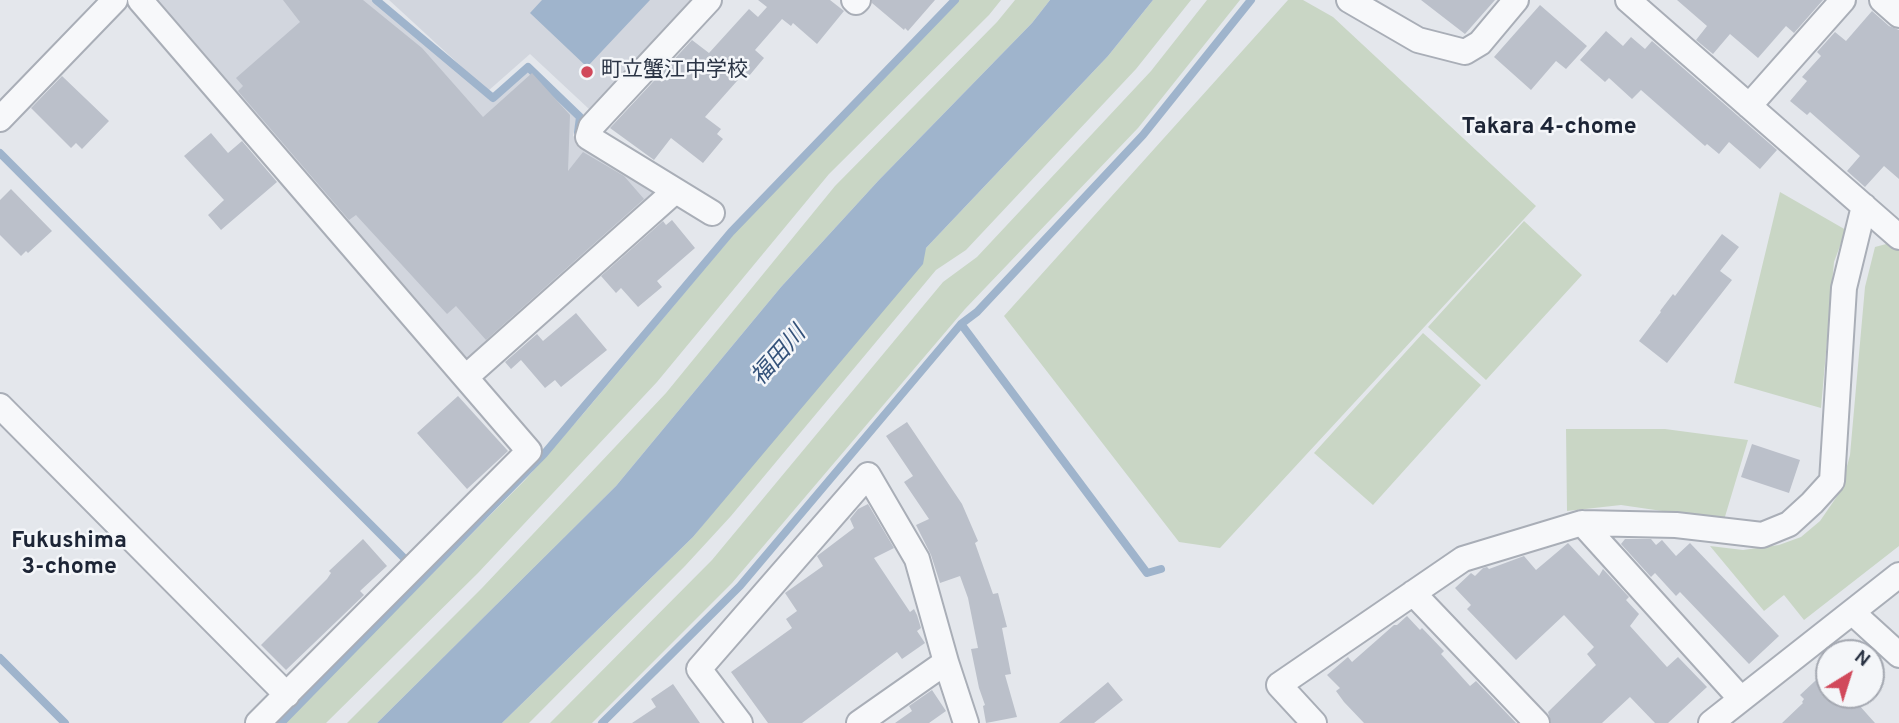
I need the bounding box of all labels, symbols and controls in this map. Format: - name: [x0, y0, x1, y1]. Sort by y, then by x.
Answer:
- place label: 町立蟹江中学校: [601, 59, 748, 85]
- marker: 町立蟹江中学校: [579, 64, 595, 80]
- district label: Takara 4-chome: [1461, 114, 1637, 142]
- water label: 福田川: [747, 322, 813, 392]
- district label: Fukushima 3-chome: [11, 528, 127, 582]
- north arrow: [1815, 639, 1885, 709]
- text: N: [1849, 645, 1874, 673]

